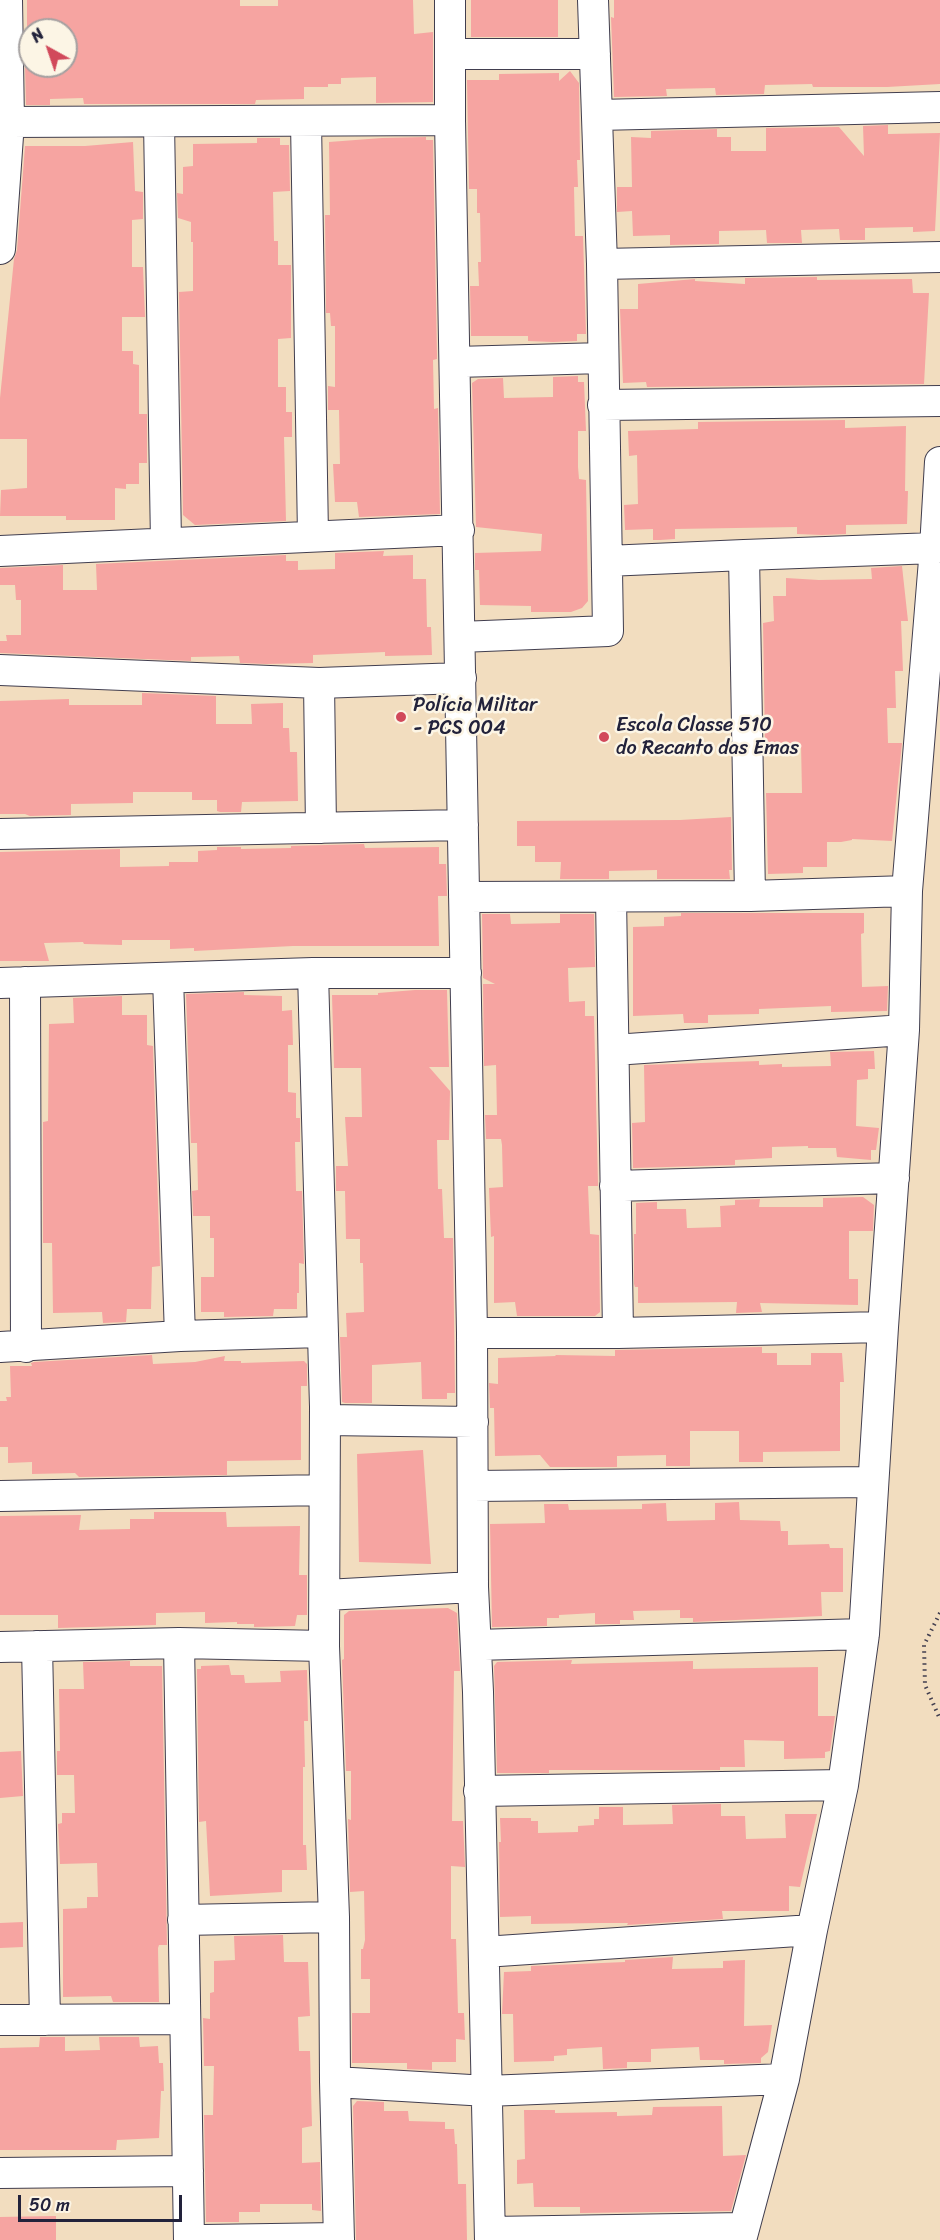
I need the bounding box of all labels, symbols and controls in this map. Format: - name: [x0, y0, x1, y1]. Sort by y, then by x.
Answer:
- north arrow: [18, 18, 78, 78]
- text: N: [24, 21, 51, 50]
- place label: Polícia Militar - PCS 004: [413, 694, 537, 741]
- marker: Polícia Militar - PCS 004: [394, 710, 408, 724]
- place label: Escola Classe 510 do Recanto das Emas: [616, 714, 799, 761]
- marker: Escola Classe 510 do Recanto das Emas: [597, 730, 611, 744]
- scale bar: [21, 2183, 184, 2221]
- text: 50 m: [29, 2189, 70, 2221]

